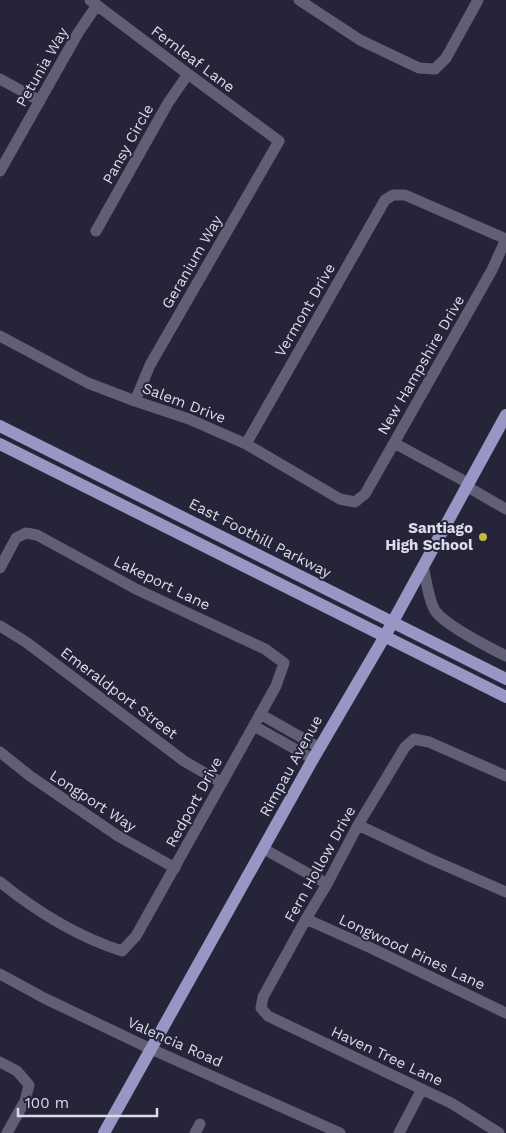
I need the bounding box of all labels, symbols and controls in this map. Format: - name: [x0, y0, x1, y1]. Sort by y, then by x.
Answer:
- street label: Fernleaf Lane: [148, 22, 238, 96]
- street label: Petunia Way: [12, 24, 72, 110]
- street label: Pansy Circle: [99, 101, 157, 187]
- street label: Geranium Way: [158, 212, 226, 312]
- street label: Vermont Drive: [271, 260, 339, 360]
- street label: New Hampshire Drive: [374, 292, 468, 438]
- street label: Salem Drive: [140, 379, 228, 427]
- street label: East Foothill Parkway: [186, 494, 334, 582]
- place label: Santiago High School: [385, 519, 473, 554]
- marker: Santiago High School: [477, 531, 489, 543]
- street label: Lakeport Lane: [111, 552, 213, 614]
- street label: Emeraldport Street: [57, 643, 182, 743]
- street label: Rimpau Avenue: [256, 712, 326, 820]
- street label: Redport Drive: [162, 754, 226, 850]
- street label: Longport Way: [46, 766, 140, 836]
- street label: Fern Hollow Drive: [281, 803, 359, 925]
- street label: Longwood Pines Lane: [336, 910, 488, 994]
- street label: Valencia Road: [125, 1013, 225, 1071]
- street label: Haven Tree Lane: [328, 1022, 446, 1090]
- scale bar: [18, 1086, 156, 1118]
- text: 100 m: [25, 1094, 69, 1112]

